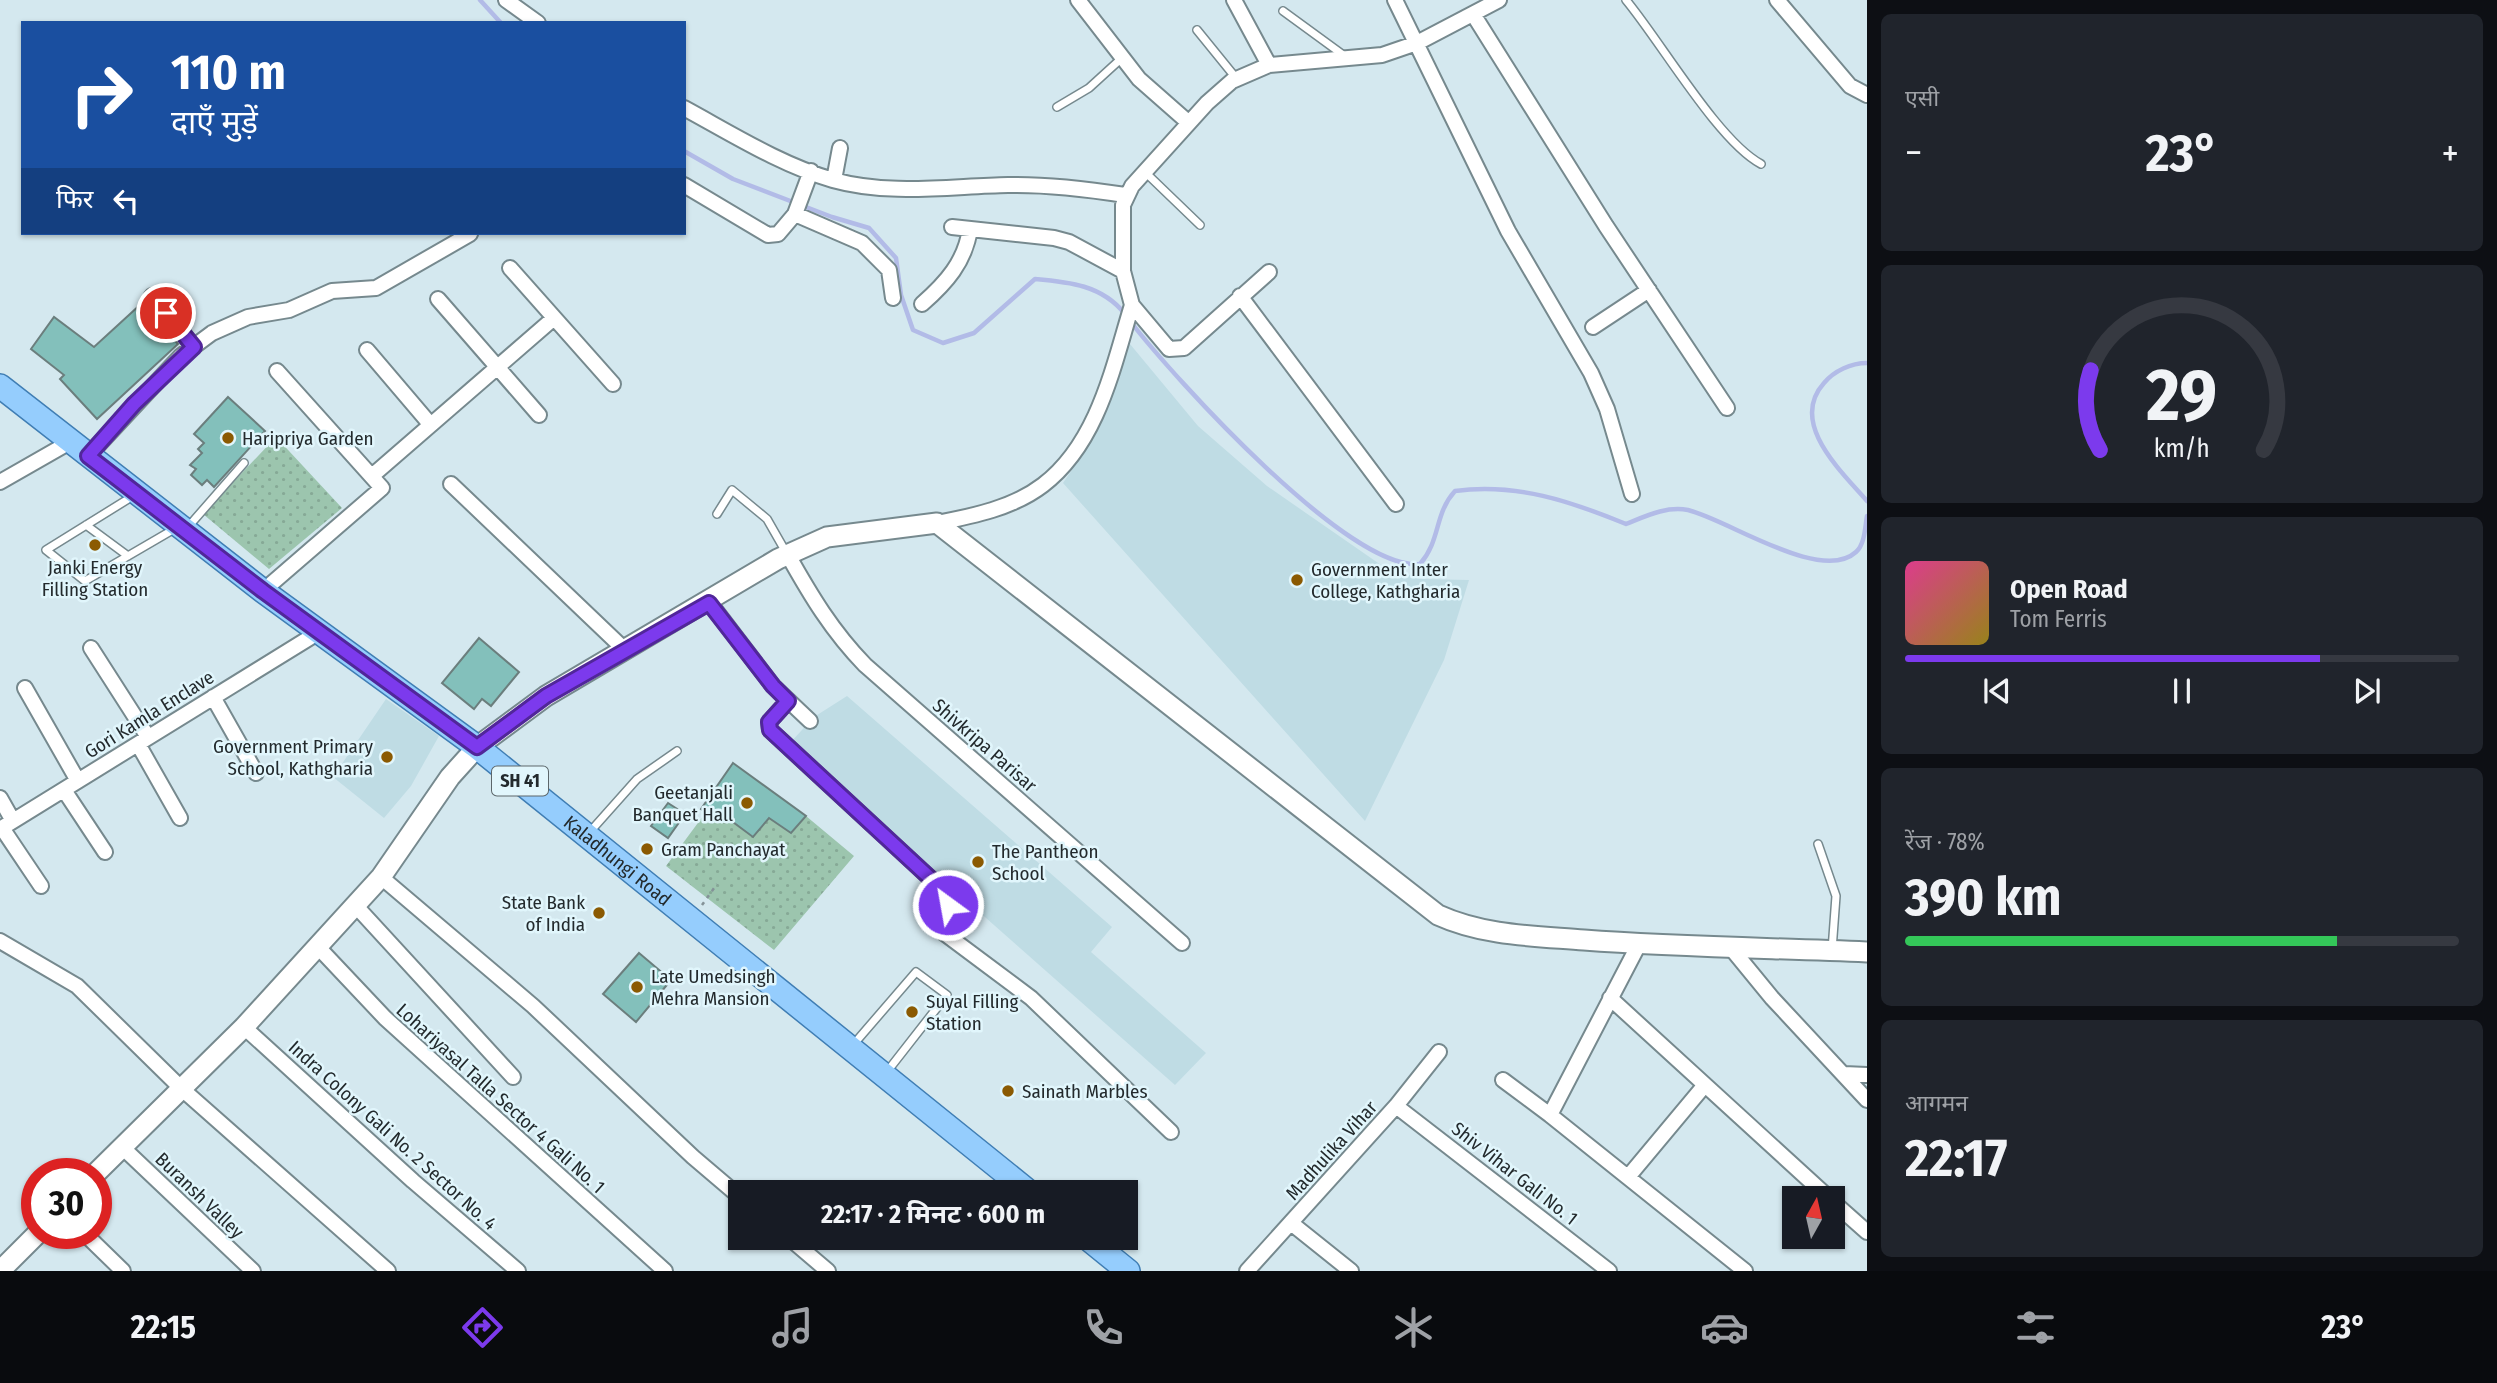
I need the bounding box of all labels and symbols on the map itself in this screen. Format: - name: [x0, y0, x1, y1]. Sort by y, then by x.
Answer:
- pin: [136, 283, 196, 343]
- place label: Haripriya Garden: [242, 427, 374, 450]
- marker: Haripriya Garden: [220, 430, 236, 446]
- marker: Janki Energy Filling Station: [87, 537, 103, 553]
- place label: Janki Energy Filling Station: [42, 556, 148, 601]
- place label: Government Inter College, Kathgharia: [1311, 558, 1460, 603]
- marker: Government Inter College, Kathgharia: [1289, 572, 1305, 588]
- street label: Gori Kamla Enclave: [80, 665, 218, 763]
- street label: Shivkripa Parisar: [928, 694, 1042, 797]
- place label: Government Primary School, Kathgharia: [213, 735, 374, 780]
- marker: Government Primary School, Kathgharia: [379, 749, 395, 765]
- road number: SH 41: [492, 766, 548, 796]
- place label: Geetanjali Banquet Hall: [632, 781, 733, 826]
- marker: Geetanjali Banquet Hall: [739, 795, 755, 811]
- street label: Kaladhungi Road: [559, 811, 676, 911]
- place label: Gram Panchayat: [661, 838, 786, 861]
- place label: The Pantheon School: [992, 840, 1099, 885]
- marker: Gram Panchayat: [639, 841, 655, 857]
- marker: The Pantheon School: [970, 854, 986, 870]
- position arrow: [911, 868, 985, 942]
- place label: State Bank of India: [502, 891, 585, 936]
- marker: State Bank of India: [591, 905, 607, 921]
- place label: Late Umedsingh Mehra Mansion: [651, 965, 776, 1010]
- marker: Late Umedsingh Mehra Mansion: [629, 979, 645, 995]
- place label: Suyal Filling Station: [926, 990, 1019, 1035]
- street label: Lohariyasal Talla Sector 4 Gali No. 1: [392, 999, 610, 1198]
- marker: Suyal Filling Station: [904, 1004, 920, 1020]
- street label: Indra Colony Gali No. 2 Sector No. 4: [284, 1036, 501, 1235]
- place label: Sainath Marbles: [1022, 1080, 1148, 1103]
- marker: Sainath Marbles: [1000, 1083, 1016, 1099]
- street label: Madhulika Vihar: [1281, 1096, 1382, 1205]
- street label: Shiv Vihar Gali No. 1: [1447, 1117, 1582, 1230]
- street label: Buransh Valley: [151, 1147, 249, 1244]
- speed limit sign: 30: [21, 1158, 112, 1249]
- north arrow: [1782, 1186, 1844, 1250]

